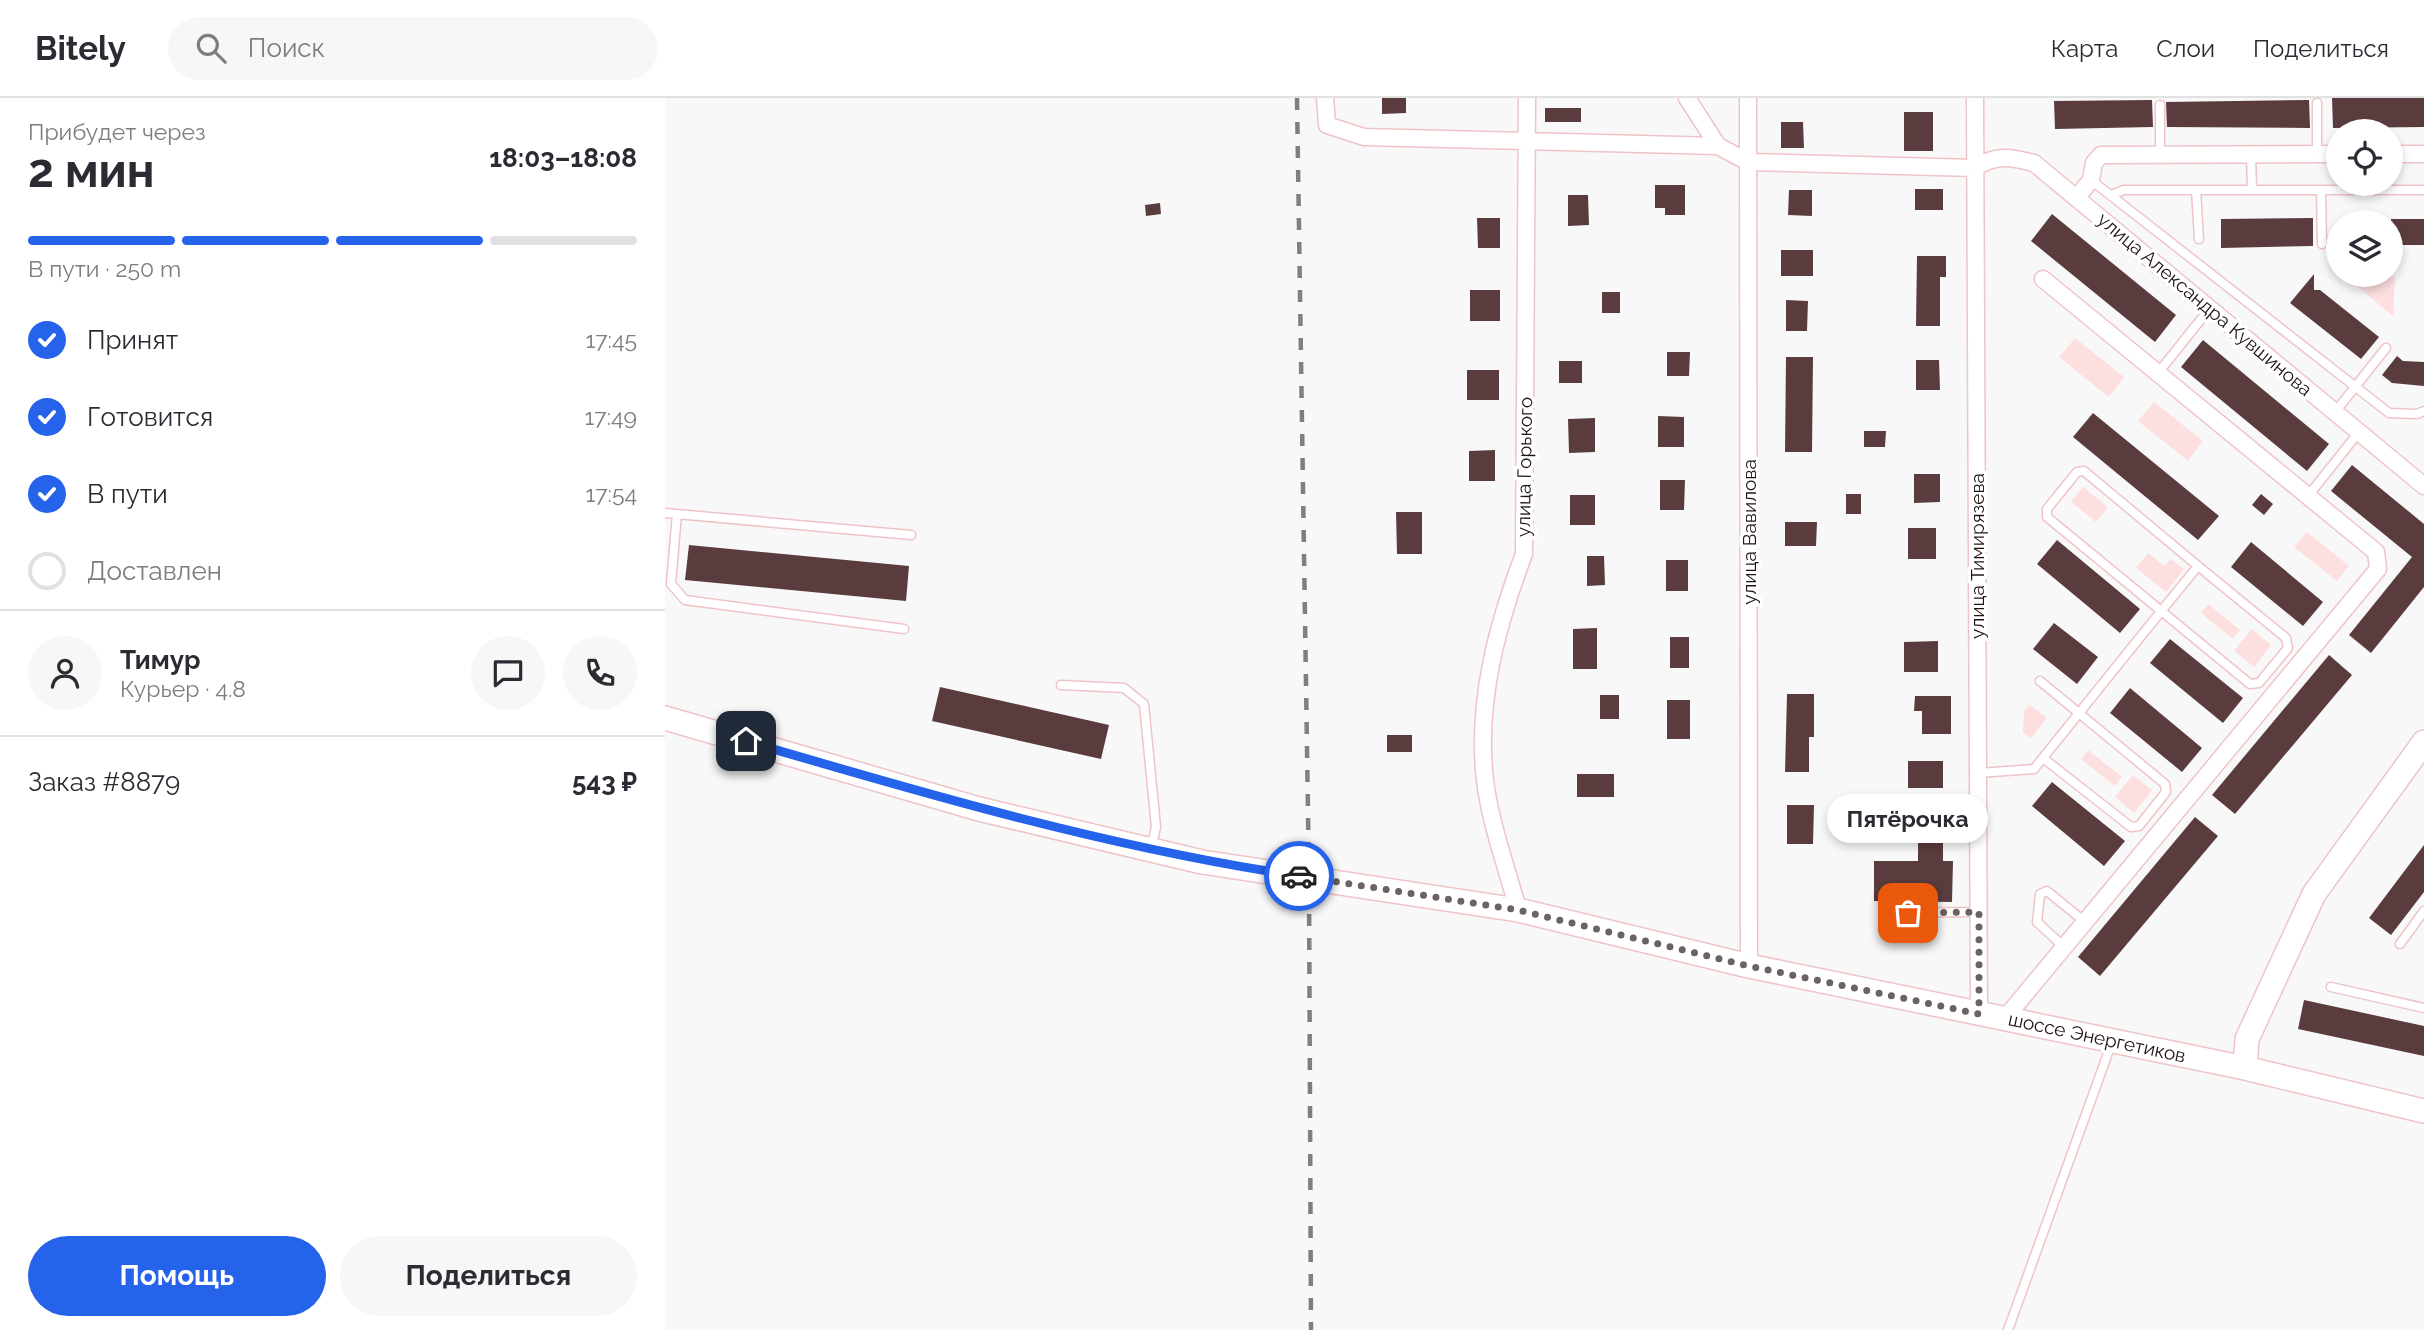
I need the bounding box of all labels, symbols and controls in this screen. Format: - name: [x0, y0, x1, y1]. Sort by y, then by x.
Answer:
- search box: [168, 17, 658, 80]
- text: Bitely: [35, 29, 126, 68]
- icon: search: [192, 29, 230, 67]
- text: Поиск: [248, 33, 325, 63]
- text: Карта: [2051, 34, 2118, 63]
- text: Слои: [2156, 34, 2215, 63]
- text: Поделиться: [2253, 34, 2389, 63]
- text: Прибудет через: [28, 118, 206, 145]
- map controls: [2326, 119, 2403, 287]
- button: locate: [2326, 119, 2403, 196]
- text: 18:03–18:08: [489, 143, 637, 173]
- text: 2 мин: [28, 144, 155, 198]
- street label: улица Александра Кувшинова: [2093, 208, 2317, 400]
- button: layers: [2326, 210, 2403, 287]
- text: В пути · 250 m: [28, 255, 181, 282]
- icon: check: [28, 321, 66, 359]
- text: Принят: [87, 325, 178, 355]
- text: 17:45: [586, 326, 637, 353]
- street label: улица Горького: [1512, 397, 1536, 537]
- icon: check: [28, 398, 66, 436]
- text: Готовится: [87, 402, 213, 432]
- text: 17:49: [585, 403, 637, 430]
- street label: улица Вавилова: [1738, 459, 1760, 605]
- street label: улица Тимирязева: [1966, 473, 1988, 639]
- icon: check: [28, 475, 66, 513]
- text: В пути: [87, 479, 168, 509]
- text: 17:54: [586, 480, 637, 507]
- text: Доставлен: [87, 556, 222, 586]
- button: person: [28, 636, 102, 710]
- button: chat: [471, 636, 545, 710]
- button: phone: [563, 636, 637, 710]
- text: Тимур: [120, 645, 200, 675]
- text: Курьер · 4.8: [120, 675, 246, 702]
- pin: [716, 711, 776, 771]
- icon: home: [727, 722, 765, 760]
- text: Заказ #8879: [28, 767, 180, 797]
- text: 543 ₽: [572, 767, 637, 797]
- callout: Пятёрочка: [1827, 794, 1989, 843]
- text: Пятёрочка: [1846, 805, 1969, 832]
- courier: [1264, 841, 1334, 911]
- icon: car: [1280, 857, 1318, 895]
- pin: [1878, 883, 1938, 943]
- icon: bag: [1889, 894, 1927, 932]
- street label: шоссе Энергетиков: [2006, 1007, 2188, 1067]
- button: Помощь: [28, 1236, 326, 1316]
- button: Поделиться: [340, 1236, 637, 1316]

